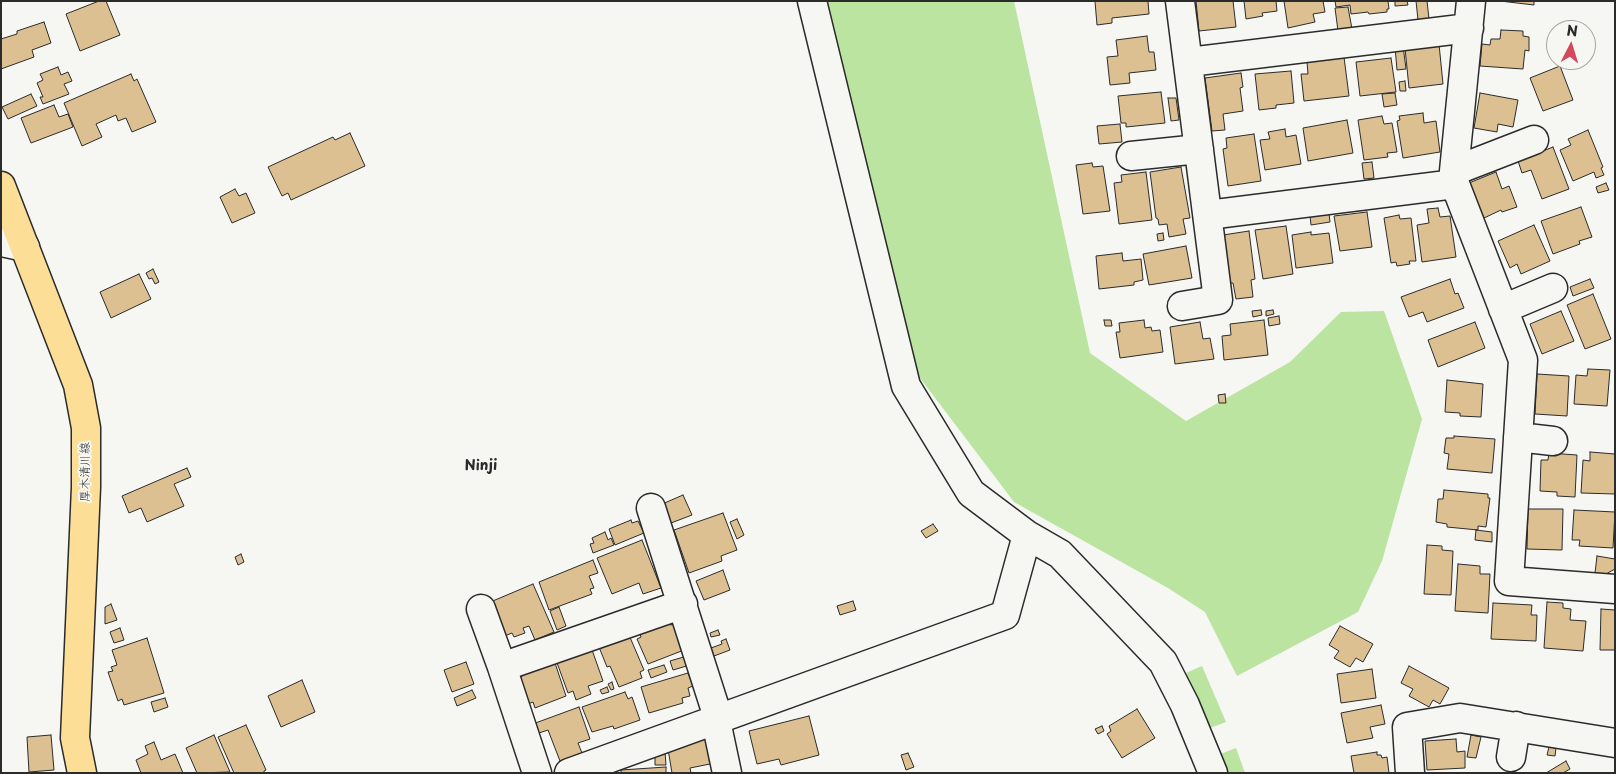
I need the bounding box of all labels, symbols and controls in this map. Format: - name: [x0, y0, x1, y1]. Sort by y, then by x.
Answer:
- north arrow: [1546, 20, 1596, 70]
- text: N: [1566, 20, 1579, 41]
- street label: 厚木清川線: [79, 442, 93, 502]
- district label: Ninji: [465, 458, 497, 474]

